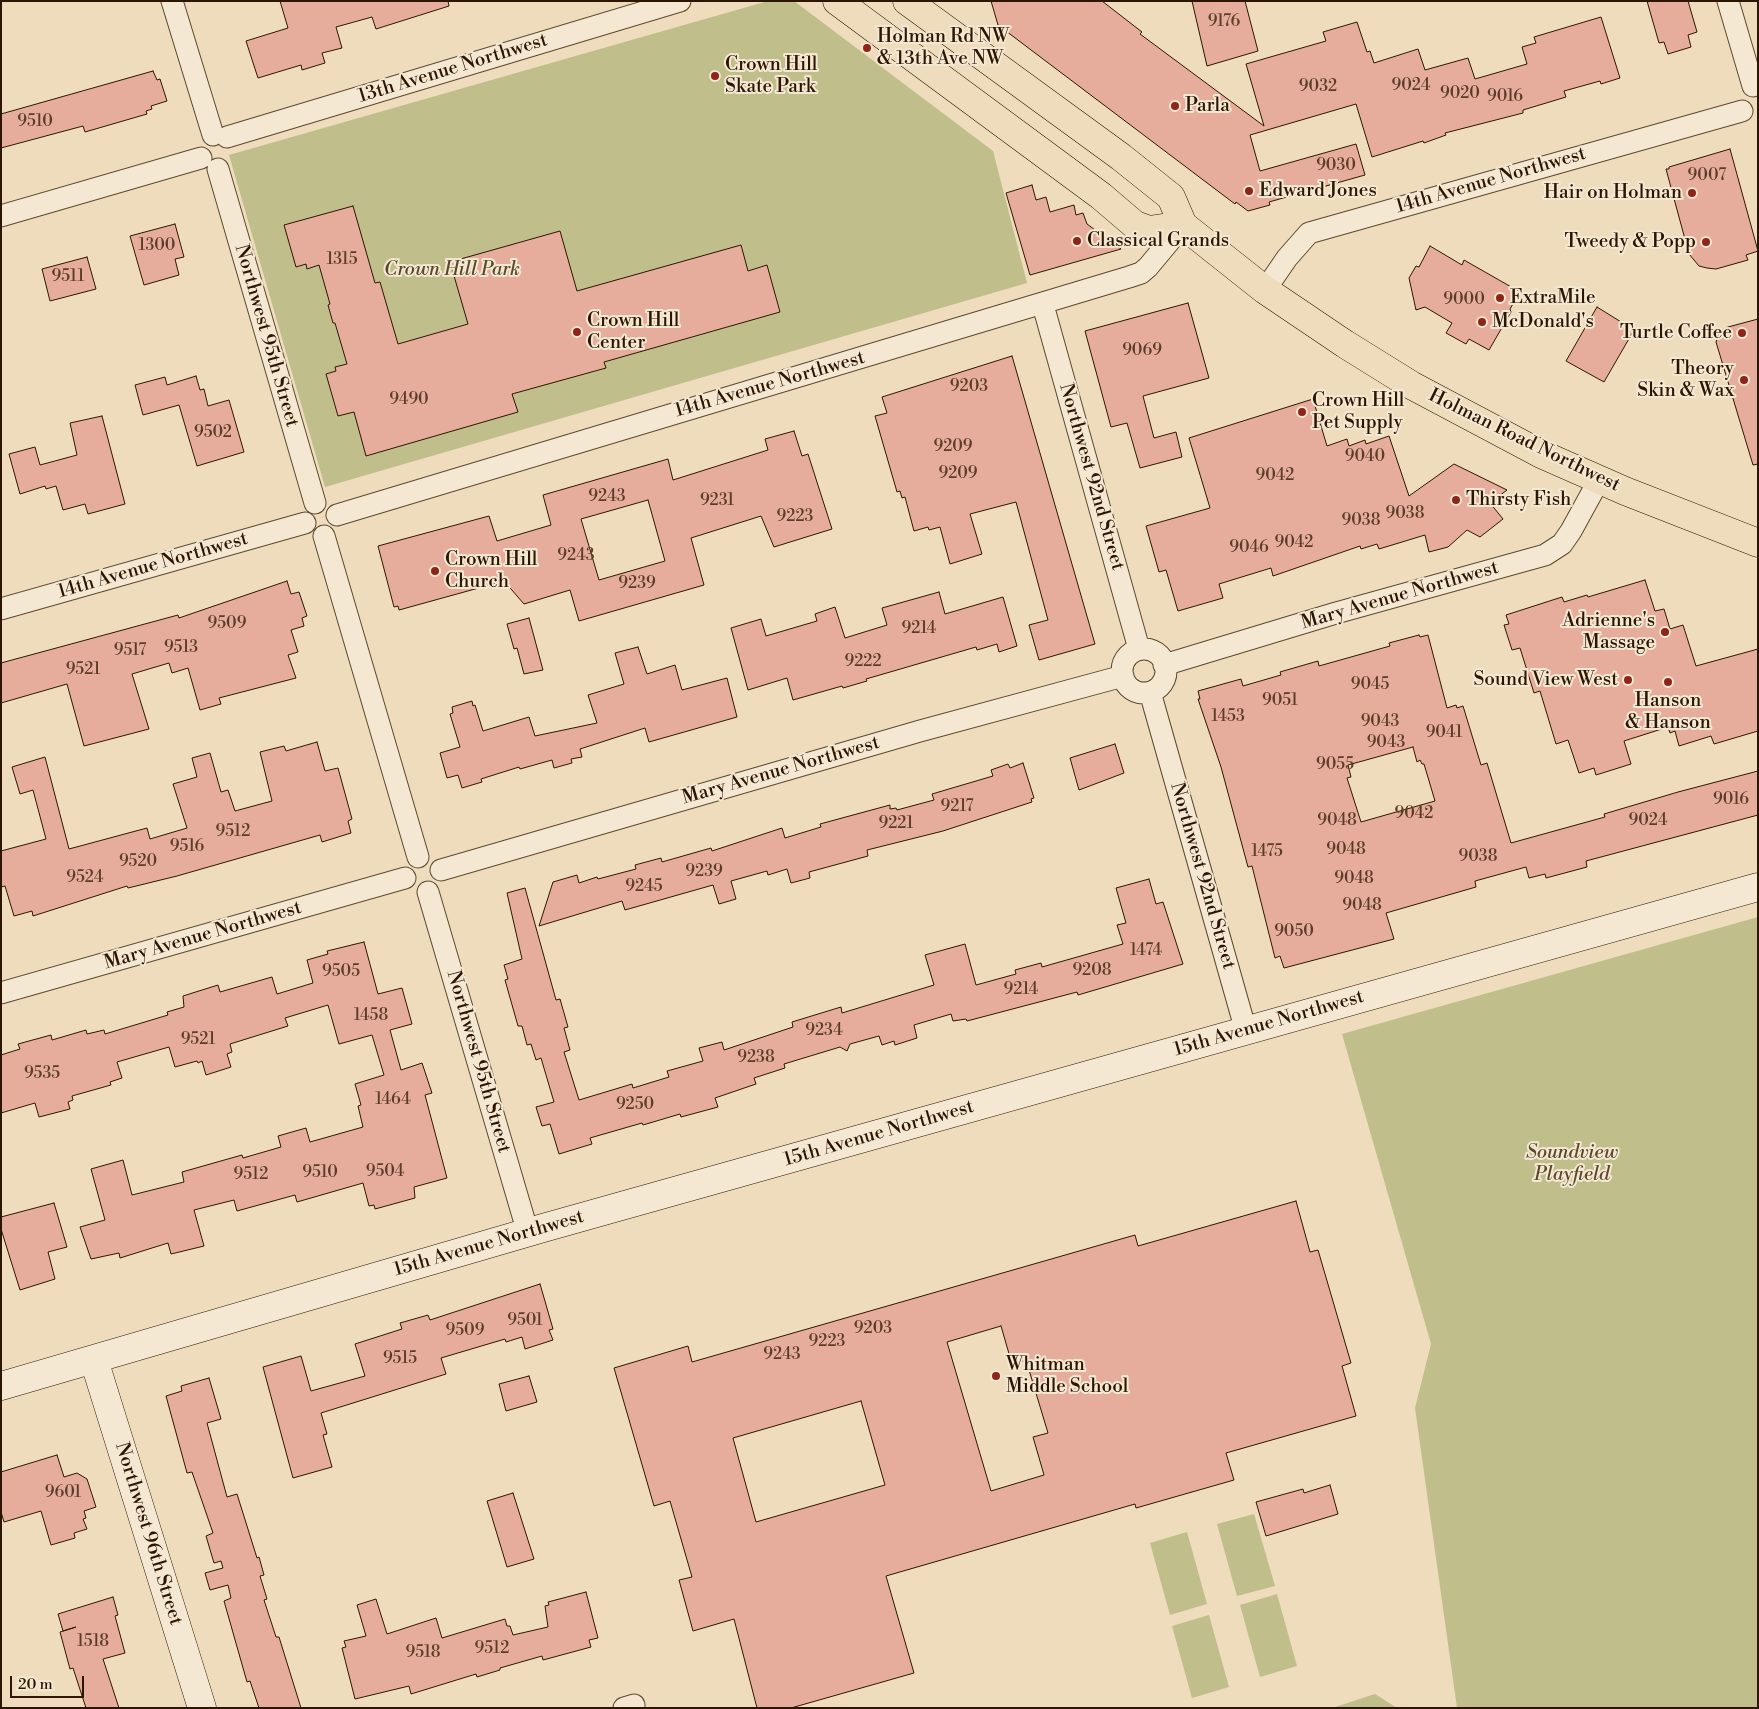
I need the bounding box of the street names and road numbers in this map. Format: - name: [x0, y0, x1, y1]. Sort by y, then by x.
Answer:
- street label: 13th Avenue Northwest: [356, 29, 550, 109]
- street label: 14th Avenue Northwest: [1393, 143, 1589, 219]
- street label: Northwest 95th Street: [229, 242, 303, 430]
- street label: 14th Avenue Northwest: [672, 347, 868, 423]
- street label: Northwest 92nd Street: [1053, 381, 1129, 573]
- street label: Holman Road Northwest: [1425, 385, 1623, 497]
- street label: 14th Avenue Northwest: [55, 528, 251, 604]
- street label: Mary Avenue Northwest: [1299, 557, 1501, 635]
- street label: Mary Avenue Northwest: [680, 732, 882, 810]
- street label: Northwest 92nd Street: [1164, 780, 1240, 972]
- street label: Mary Avenue Northwest: [102, 897, 304, 975]
- street label: Northwest 95th Street: [441, 968, 515, 1156]
- street label: 15th Avenue Northwest: [1171, 986, 1367, 1062]
- street label: 15th Avenue Northwest: [781, 1096, 977, 1172]
- street label: 15th Avenue Northwest: [391, 1206, 587, 1282]
- street label: Northwest 96th Street: [109, 1440, 187, 1628]

